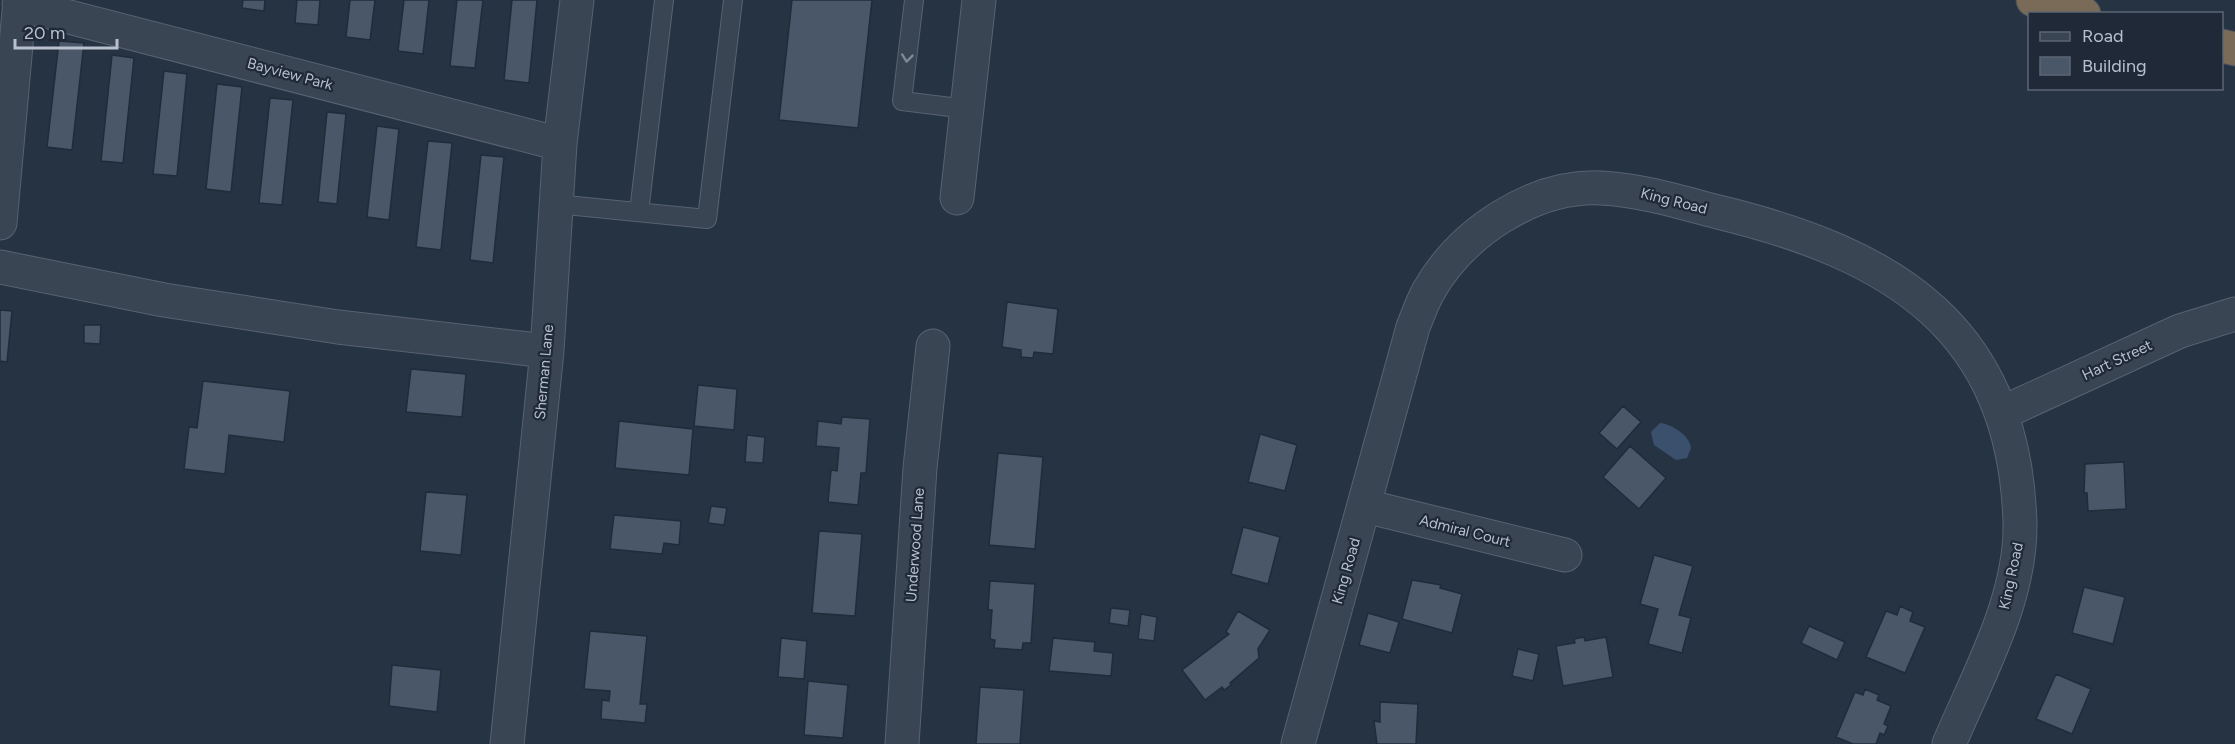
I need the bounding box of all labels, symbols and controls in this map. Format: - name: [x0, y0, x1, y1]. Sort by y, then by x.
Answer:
- scale bar: [15, 12, 117, 50]
- legend: [2028, 12, 2223, 90]
- text: 20 m: [24, 22, 65, 44]
- text: Road: [2082, 25, 2123, 47]
- street label: Bayview Park: [245, 54, 335, 94]
- one-way arrow: [901, 54, 914, 63]
- text: Building: [2082, 55, 2147, 77]
- street label: King Road: [1639, 184, 1709, 218]
- street label: Sherman Lane: [531, 324, 557, 420]
- street label: Hart Street: [2079, 336, 2155, 384]
- street label: Underwood Lane: [902, 487, 928, 603]
- street label: Admiral Court: [1417, 511, 1513, 551]
- street label: King Road: [1328, 536, 1364, 606]
- street label: King Road: [1995, 541, 2027, 611]

